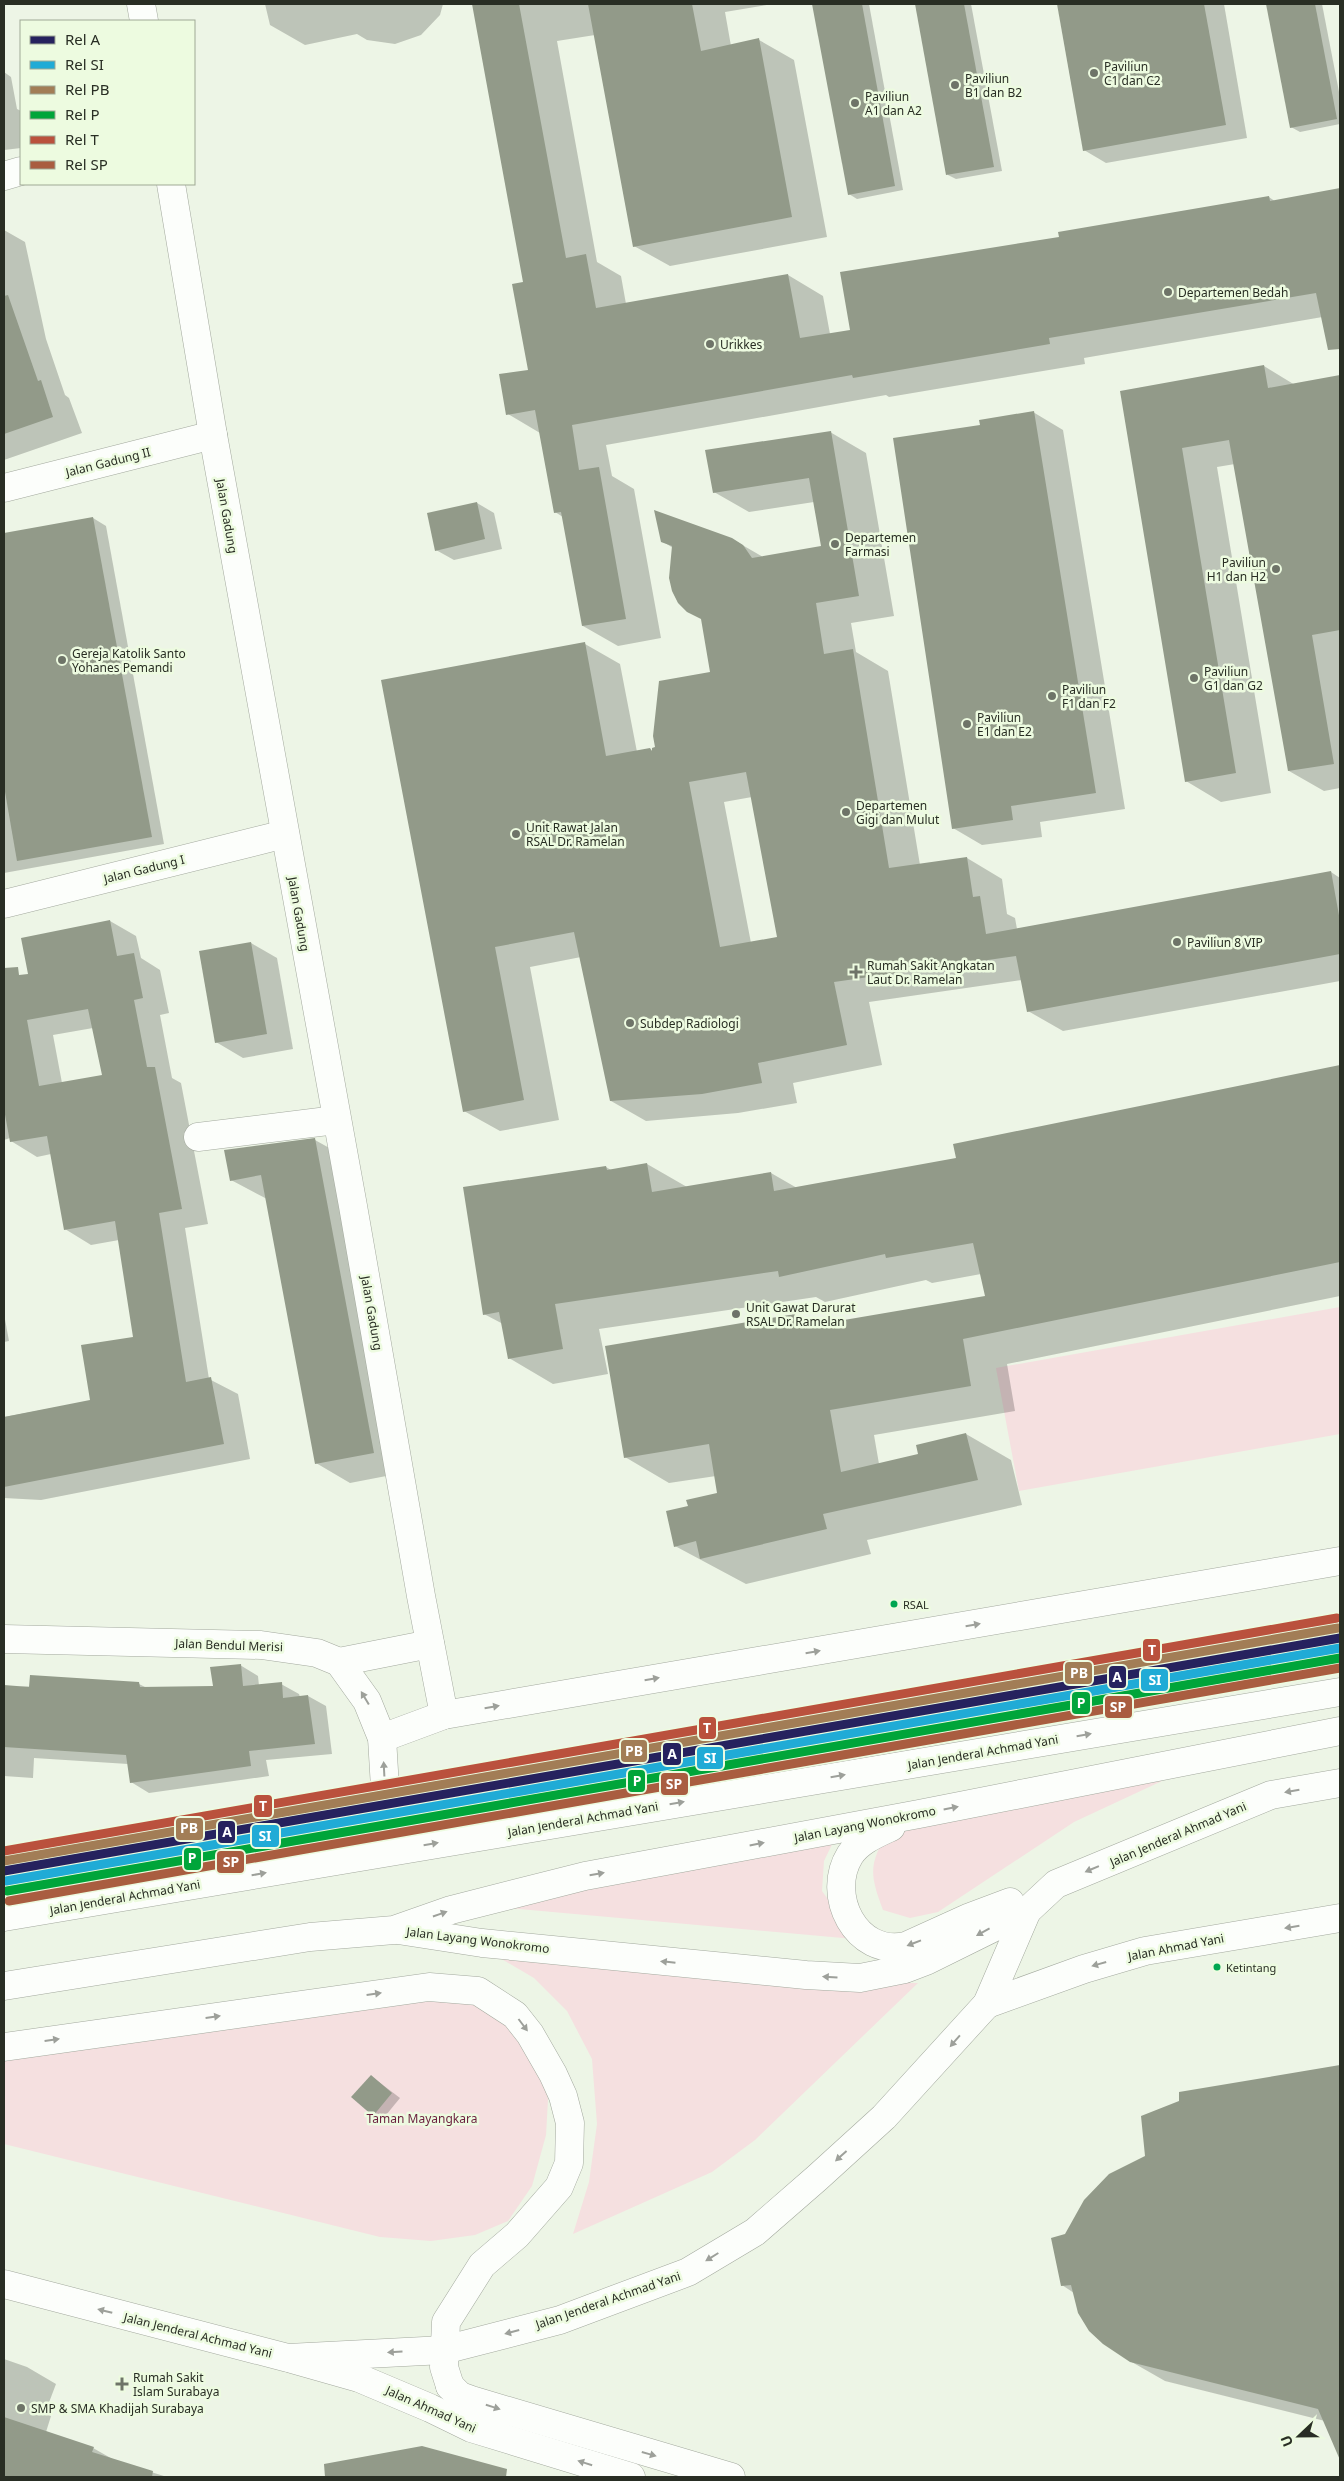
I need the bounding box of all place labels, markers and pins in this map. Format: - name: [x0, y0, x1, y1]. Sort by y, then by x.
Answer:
- place label: Paviliun C1 dan C2: [1104, 58, 1161, 89]
- marker: Paviliun C1 dan C2: [1088, 67, 1100, 79]
- place label: Paviliun B1 dan B2: [965, 70, 1022, 101]
- marker: Paviliun B1 dan B2: [949, 79, 961, 91]
- place label: Paviliun A1 dan A2: [865, 88, 922, 119]
- marker: Paviliun A1 dan A2: [849, 97, 861, 109]
- place label: Departemen Bedah: [1178, 284, 1288, 301]
- marker: Departemen Bedah: [1162, 286, 1174, 298]
- place label: Urikkes: [720, 336, 762, 353]
- marker: Urikkes: [704, 338, 716, 350]
- place label: Departemen Farmasi: [845, 529, 916, 560]
- marker: Departemen Farmasi: [829, 538, 841, 550]
- place label: Paviliun H1 dan H2: [1207, 554, 1266, 585]
- marker: Paviliun H1 dan H2: [1270, 563, 1282, 575]
- place label: Gereja Katolik Santo Yohanes Pemandi: [72, 645, 186, 676]
- marker: Gereja Katolik Santo Yohanes Pemandi: [56, 654, 68, 666]
- place label: Paviliun G1 dan G2: [1204, 663, 1263, 694]
- marker: Paviliun G1 dan G2: [1188, 672, 1200, 684]
- place label: Paviliun F1 dan F2: [1062, 681, 1116, 712]
- marker: Paviliun F1 dan F2: [1046, 690, 1058, 702]
- place label: Paviliun E1 dan E2: [977, 709, 1032, 740]
- marker: Paviliun E1 dan E2: [961, 718, 973, 730]
- place label: Departemen Gigi dan Mulut: [856, 797, 940, 828]
- marker: Departemen Gigi dan Mulut: [840, 806, 852, 818]
- place label: Unit Rawat Jalan RSAL Dr. Ramelan: [526, 819, 625, 850]
- marker: Unit Rawat Jalan RSAL Dr. Ramelan: [510, 828, 522, 840]
- place label: Paviliun 8 VIP: [1187, 934, 1263, 951]
- marker: Paviliun 8 VIP: [1171, 936, 1183, 948]
- place label: Rumah Sakit Angkatan Laut Dr. Ramelan: [867, 957, 995, 988]
- marker: Rumah Sakit Angkatan Laut Dr. Ramelan: [849, 965, 863, 979]
- place label: Subdep Radiologi: [640, 1015, 739, 1032]
- marker: Subdep Radiologi: [624, 1017, 636, 1029]
- place label: Unit Gawat Darurat RSAL Dr. Ramelan: [746, 1299, 856, 1330]
- marker: Unit Gawat Darurat RSAL Dr. Ramelan: [730, 1308, 742, 1320]
- place label: RSAL: [903, 1597, 929, 1612]
- marker: RSAL: [889, 1599, 899, 1609]
- place label: Ketintang: [1226, 1960, 1276, 1975]
- marker: Ketintang: [1212, 1962, 1222, 1972]
- place label: Rumah Sakit Islam Surabaya: [133, 2369, 219, 2400]
- marker: Rumah Sakit Islam Surabaya: [115, 2377, 129, 2391]
- place label: SMP & SMA Khadijah Surabaya: [31, 2400, 204, 2417]
- marker: SMP & SMA Khadijah Surabaya: [15, 2402, 27, 2414]

